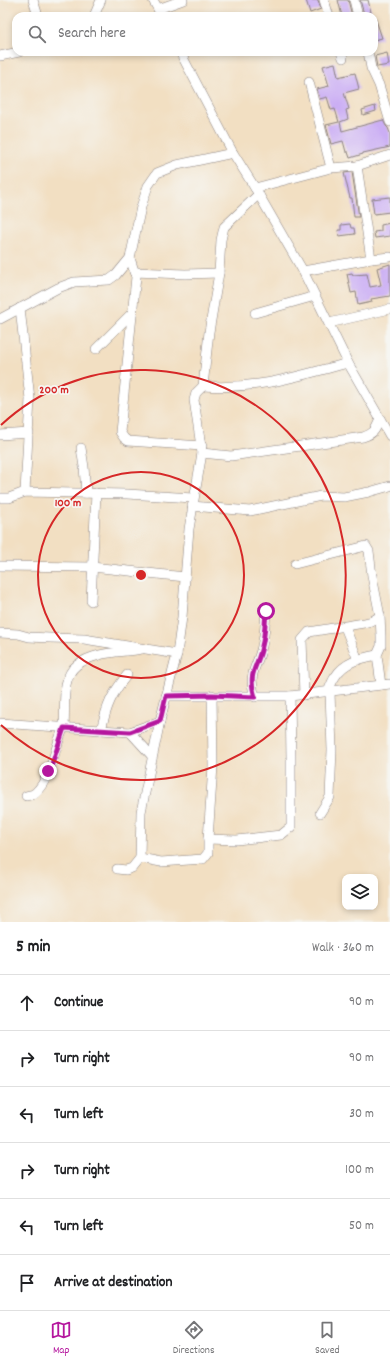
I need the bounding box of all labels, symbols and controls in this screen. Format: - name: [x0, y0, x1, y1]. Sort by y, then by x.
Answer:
- search box: [12, 12, 378, 56]
- icon: search: [26, 23, 48, 45]
- text: Search here: [58, 23, 126, 45]
- text: 200 m: [39, 382, 69, 399]
- text: 100 m: [55, 495, 81, 512]
- centre of rings: [134, 568, 148, 582]
- route start: [257, 602, 275, 620]
- route end: [39, 762, 57, 780]
- map controls: [342, 874, 378, 910]
- button: layers: [342, 874, 378, 910]
- text: 5 min: [16, 936, 50, 960]
- text: Walk · 360 m: [312, 939, 374, 958]
- icon: ahead: [16, 992, 38, 1014]
- text: Continue: [54, 992, 103, 1014]
- text: 90 m: [349, 993, 374, 1012]
- icon: right: [16, 1048, 38, 1070]
- text: Turn right: [54, 1048, 110, 1070]
- text: 90 m: [349, 1049, 374, 1068]
- icon: left: [16, 1104, 38, 1126]
- text: Turn left: [54, 1104, 103, 1126]
- text: 30 m: [349, 1105, 374, 1124]
- icon: right: [16, 1160, 38, 1182]
- text: Turn right: [54, 1160, 110, 1182]
- text: 100 m: [345, 1161, 374, 1180]
- icon: left: [16, 1216, 38, 1238]
- text: Turn left: [54, 1216, 103, 1238]
- text: 50 m: [349, 1217, 374, 1236]
- icon: arrive: [16, 1272, 38, 1294]
- text: Arrive at destination: [54, 1272, 172, 1294]
- tab: Map: [50, 1319, 72, 1359]
- tab: Directions: [173, 1319, 215, 1359]
- tab: Saved: [315, 1319, 340, 1359]

